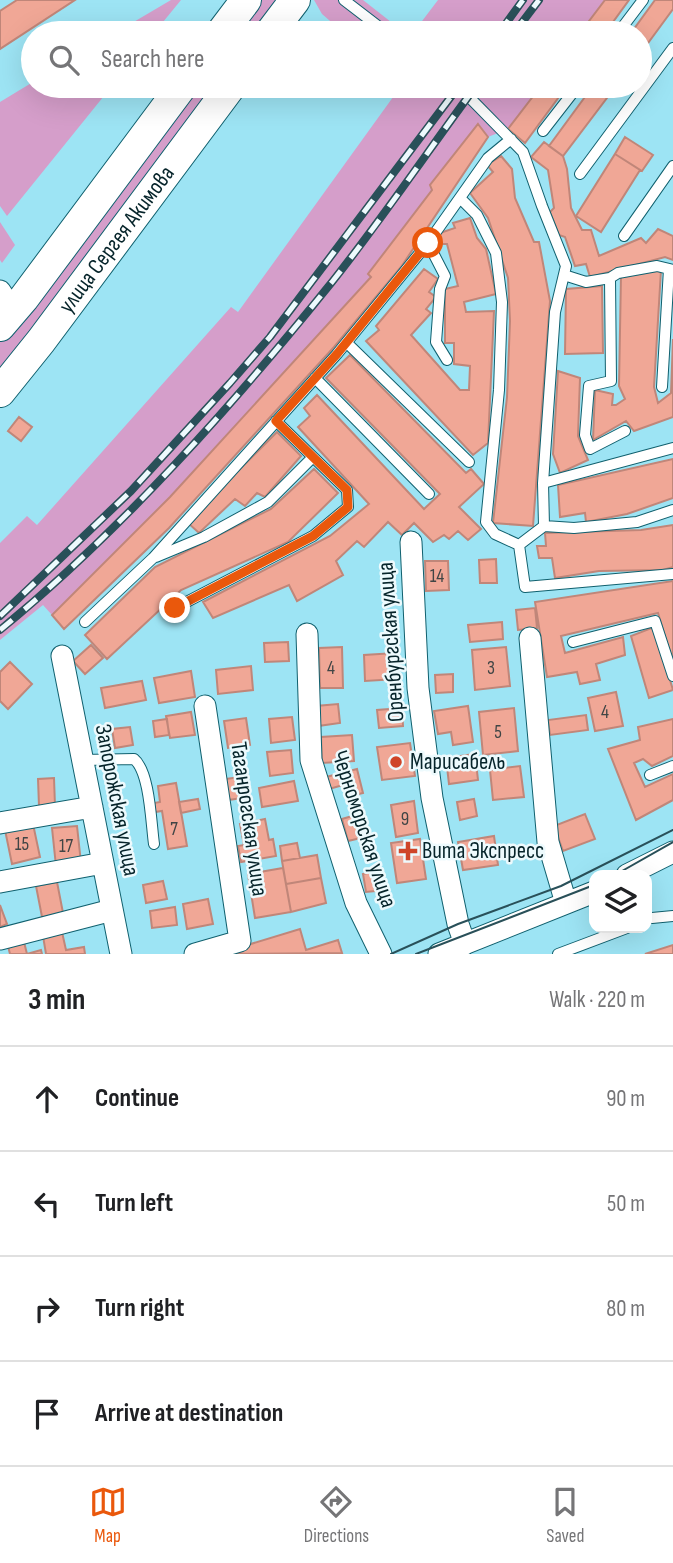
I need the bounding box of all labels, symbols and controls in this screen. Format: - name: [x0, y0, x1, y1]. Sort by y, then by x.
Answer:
- search box: [21, 21, 652, 98]
- icon: search: [45, 41, 83, 79]
- text: Search here: [101, 44, 204, 75]
- street label: улица Сергея Акимова: [53, 160, 181, 319]
- route start: [412, 227, 443, 258]
- street label: Оренбургская улица: [371, 561, 411, 723]
- house number: 14: [430, 565, 444, 588]
- route end: [159, 592, 190, 623]
- house number: 4: [327, 657, 335, 680]
- house number: 3: [487, 657, 495, 680]
- house number: 4: [601, 701, 609, 724]
- house number: 5: [494, 721, 502, 744]
- street label: Запорожская улица: [89, 722, 145, 878]
- street label: Таганрогская улица: [224, 740, 274, 898]
- street label: Черноморская улица: [325, 747, 403, 911]
- place label: Марисабель: [410, 748, 505, 776]
- marker: Марисабель: [388, 754, 404, 770]
- house number: 9: [401, 808, 409, 831]
- house number: 7: [170, 818, 178, 841]
- house number: 15: [15, 833, 29, 856]
- house number: 17: [59, 835, 74, 858]
- place label: Вита Экспресс: [422, 837, 544, 865]
- marker: Вита Экспресс: [400, 843, 416, 859]
- map controls: [589, 870, 652, 933]
- button: layers: [589, 870, 652, 933]
- text: 3 min: [28, 982, 85, 1018]
- text: Walk · 220 m: [549, 986, 645, 1014]
- icon: ahead: [28, 1080, 66, 1118]
- text: Continue: [95, 1083, 179, 1114]
- text: 90 m: [606, 1085, 645, 1113]
- icon: left: [28, 1185, 66, 1223]
- text: Turn left: [95, 1188, 173, 1219]
- text: 50 m: [607, 1190, 645, 1218]
- icon: right: [28, 1290, 66, 1328]
- text: Turn right: [95, 1293, 184, 1324]
- text: 80 m: [606, 1295, 645, 1323]
- icon: arrive: [28, 1395, 66, 1433]
- text: Arrive at destination: [95, 1398, 283, 1429]
- tab: Map: [89, 1483, 127, 1548]
- tab: Directions: [304, 1483, 369, 1548]
- tab: Saved: [546, 1483, 584, 1548]

